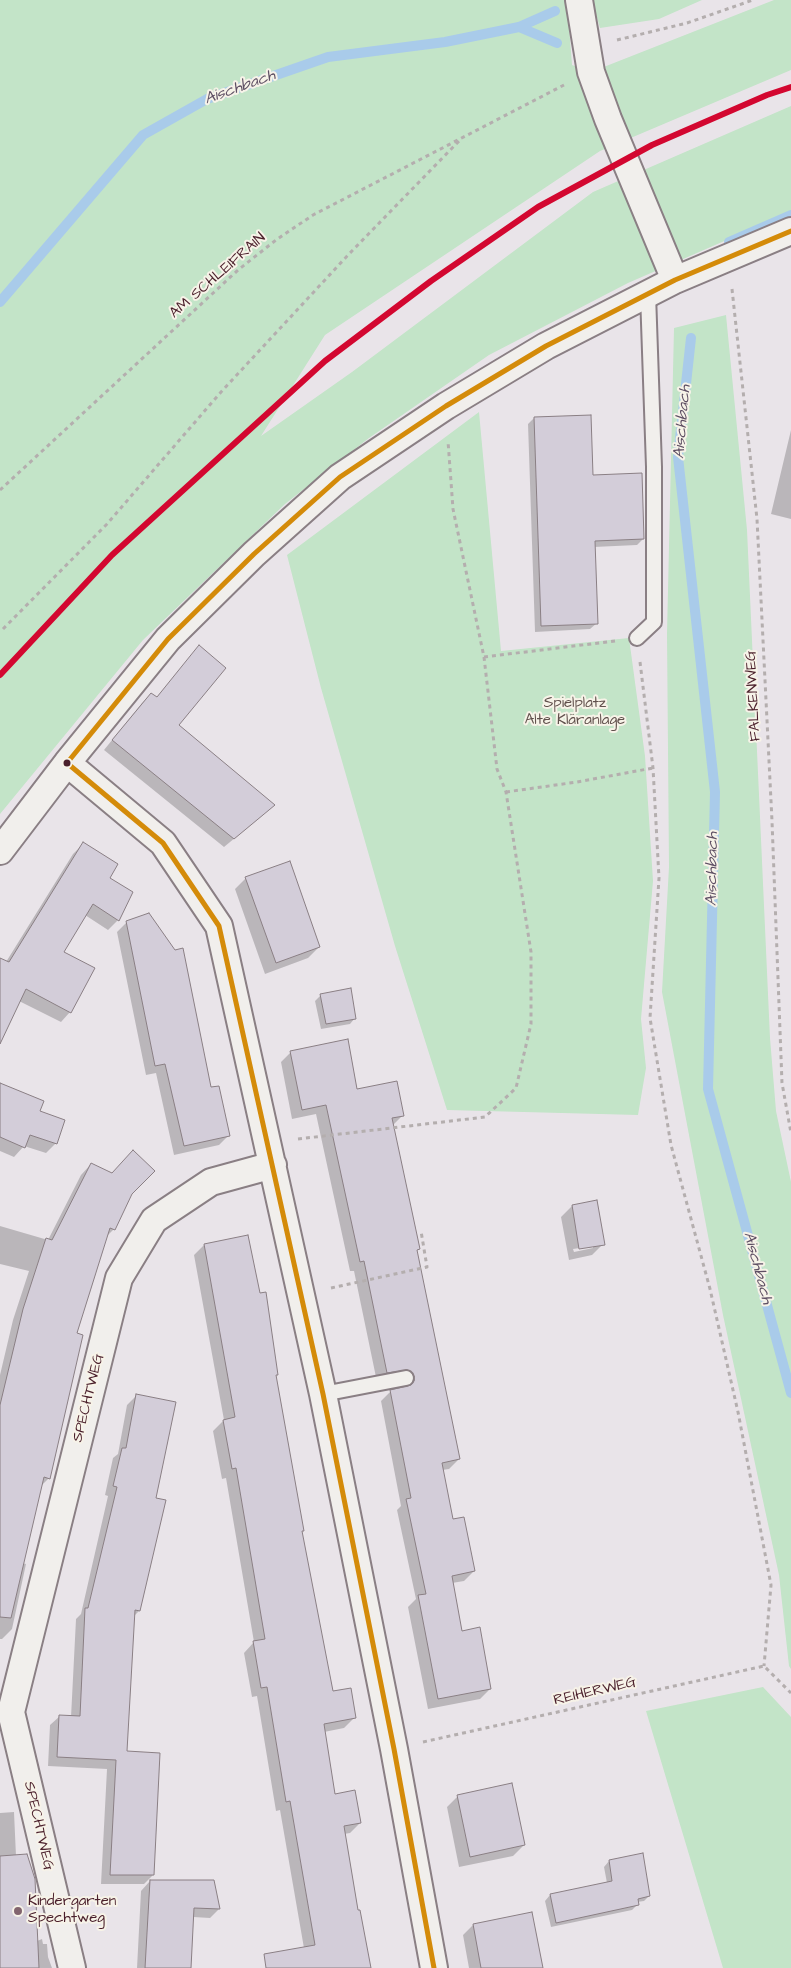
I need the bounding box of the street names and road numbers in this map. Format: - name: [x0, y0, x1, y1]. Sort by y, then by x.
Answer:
- street label: AM SCHLEIFRAIN: [166, 229, 270, 323]
- street label: FALKENWEG: [743, 650, 765, 742]
- street label: SPECHTWEG: [69, 1352, 109, 1444]
- street label: REIHERWEG: [552, 1674, 638, 1710]
- street label: SPECHTWEG: [19, 1780, 57, 1872]

